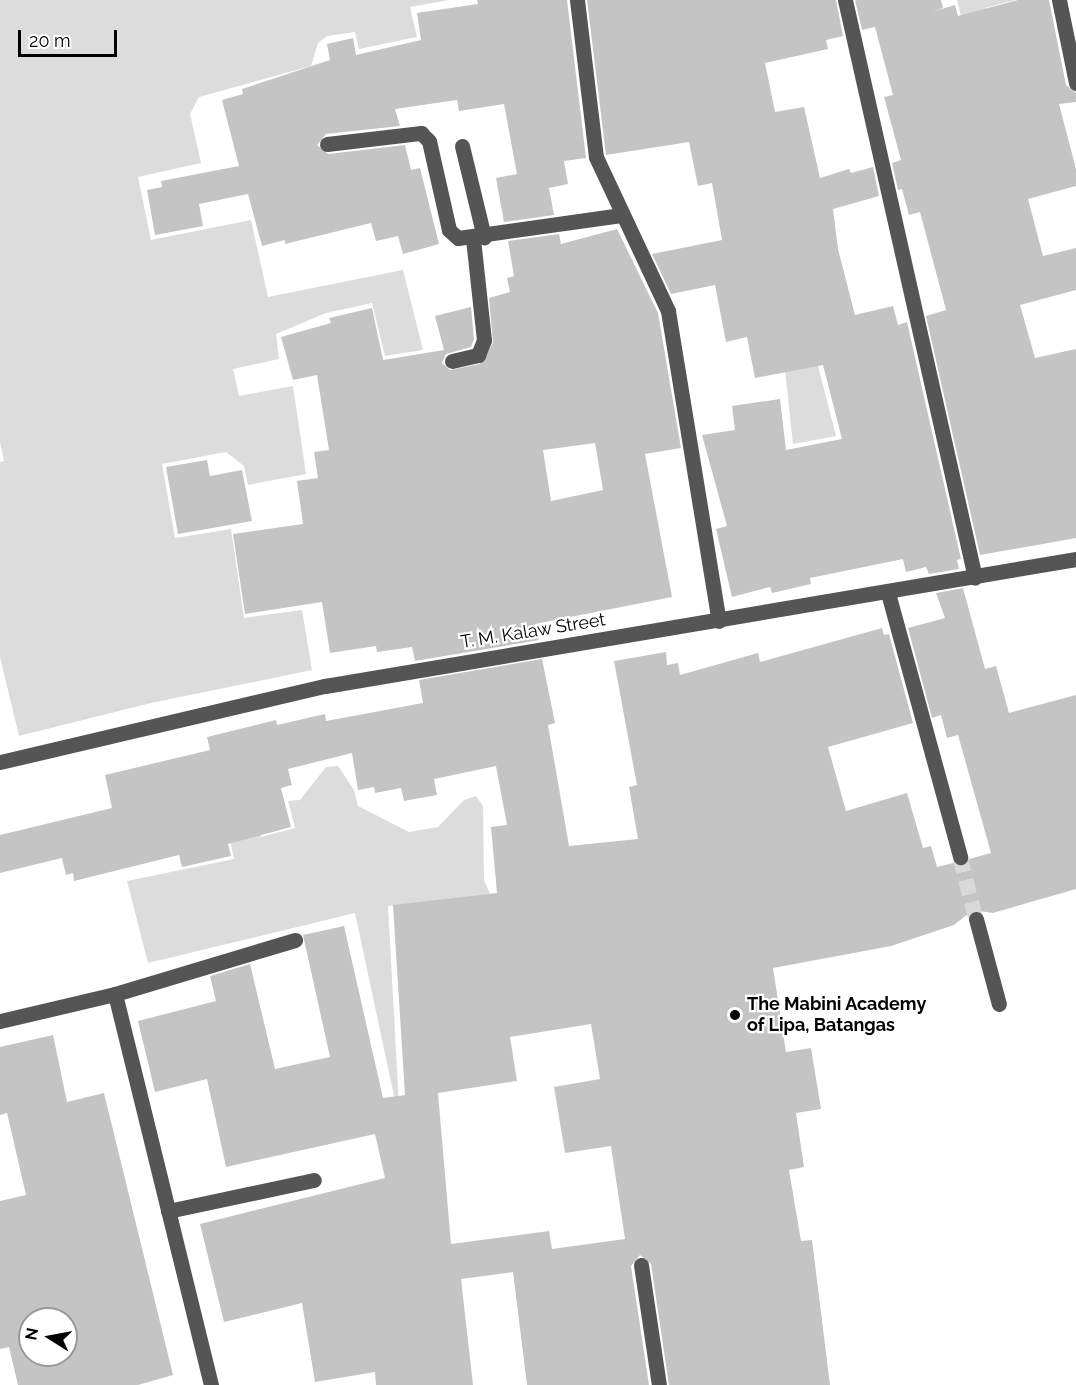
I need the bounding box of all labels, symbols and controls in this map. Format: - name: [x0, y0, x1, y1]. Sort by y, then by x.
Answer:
- scale bar: [21, 18, 120, 56]
- text: 20 m: [29, 30, 71, 51]
- street label: T. M. Kalaw Street: [459, 609, 607, 653]
- place label: The Mabini Academy of Lipa, Batangas: [747, 994, 927, 1036]
- marker: The Mabini Academy of Lipa, Batangas: [728, 1008, 742, 1022]
- north arrow: [18, 1307, 78, 1367]
- text: N: [21, 1326, 42, 1342]

